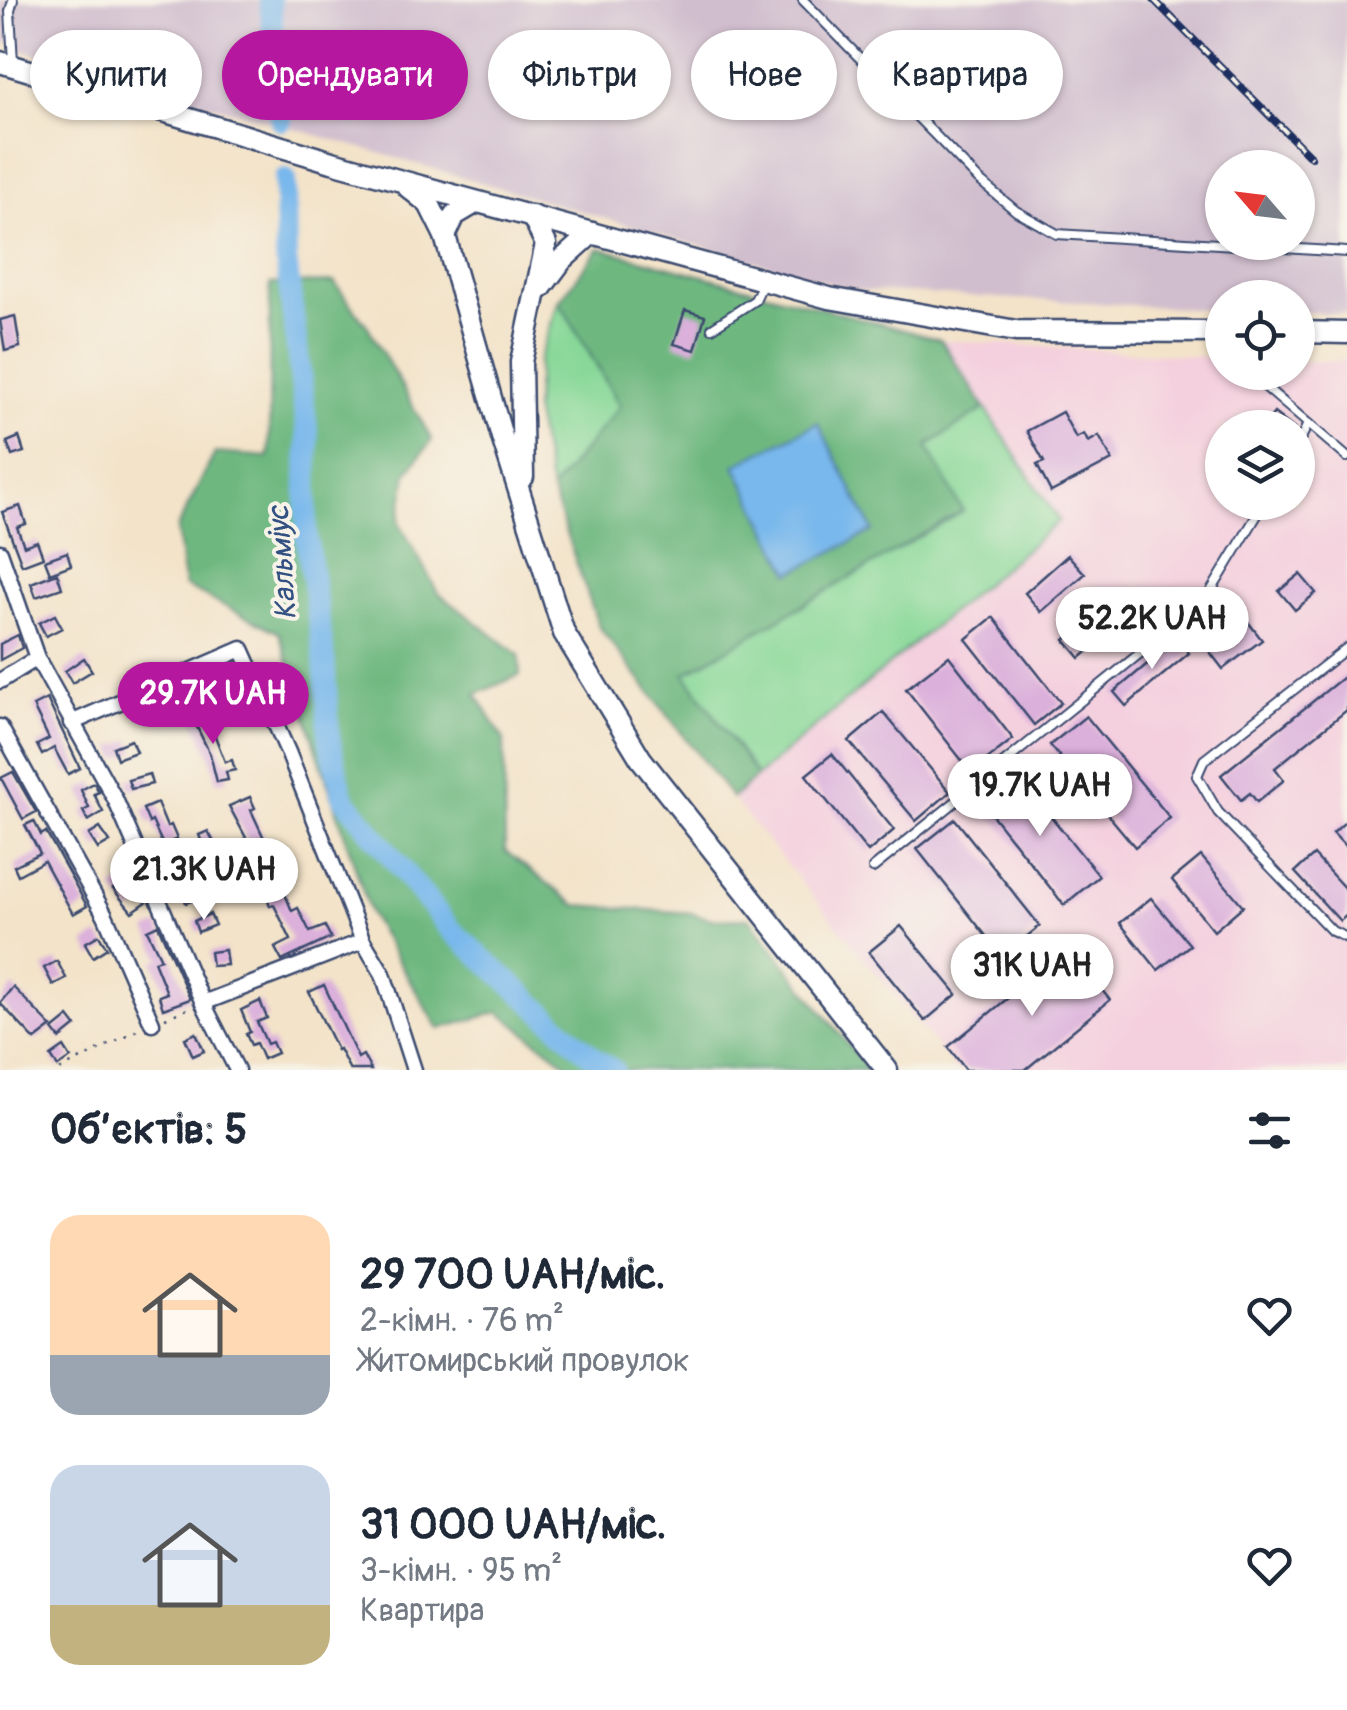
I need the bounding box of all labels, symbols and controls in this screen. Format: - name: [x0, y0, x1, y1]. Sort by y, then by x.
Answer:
- chip: Купити: [30, 30, 202, 120]
- chip: Орендувати: [222, 30, 468, 120]
- chip: Фільтри: [488, 30, 671, 120]
- chip: Нове: [691, 30, 837, 120]
- chip: Квартира: [857, 30, 1063, 120]
- north arrow: [1205, 150, 1315, 260]
- map controls: [1205, 150, 1315, 520]
- button: locate: [1205, 280, 1315, 390]
- button: layers: [1205, 410, 1315, 520]
- water label: Кальміус: [260, 503, 305, 621]
- pin: 52.2K UAH: [1038, 587, 1266, 672]
- text: 52.2K UAH: [1078, 599, 1226, 639]
- pin: 29.7K UAH: [99, 662, 327, 747]
- text: 29.7K UAH: [140, 674, 286, 714]
- pin: 19.7K UAH: [926, 754, 1154, 839]
- text: 19.7K UAH: [969, 766, 1111, 806]
- pin: 21.3K UAH: [90, 838, 318, 923]
- text: 21.3K UAH: [132, 850, 276, 890]
- pin: 31K UAH: [940, 934, 1124, 1019]
- text: 31K UAH: [973, 946, 1091, 986]
- icon: filters: [1242, 1103, 1297, 1158]
- text: Об’єктів: 5: [50, 1104, 247, 1156]
- text: 29 700 UAH/міс.: [360, 1249, 665, 1301]
- icon: home: [130, 1255, 250, 1375]
- icon: heart: [1242, 1288, 1297, 1343]
- text: 2-кімн. · 76 m²: [360, 1301, 564, 1341]
- text: Житомирський провулок: [360, 1341, 690, 1381]
- text: 31 000 UAH/міс.: [360, 1499, 667, 1551]
- icon: home: [130, 1505, 250, 1625]
- icon: heart: [1242, 1538, 1297, 1593]
- text: 3-кімн. · 95 m²: [360, 1551, 562, 1591]
- text: Квартира: [360, 1591, 484, 1631]

